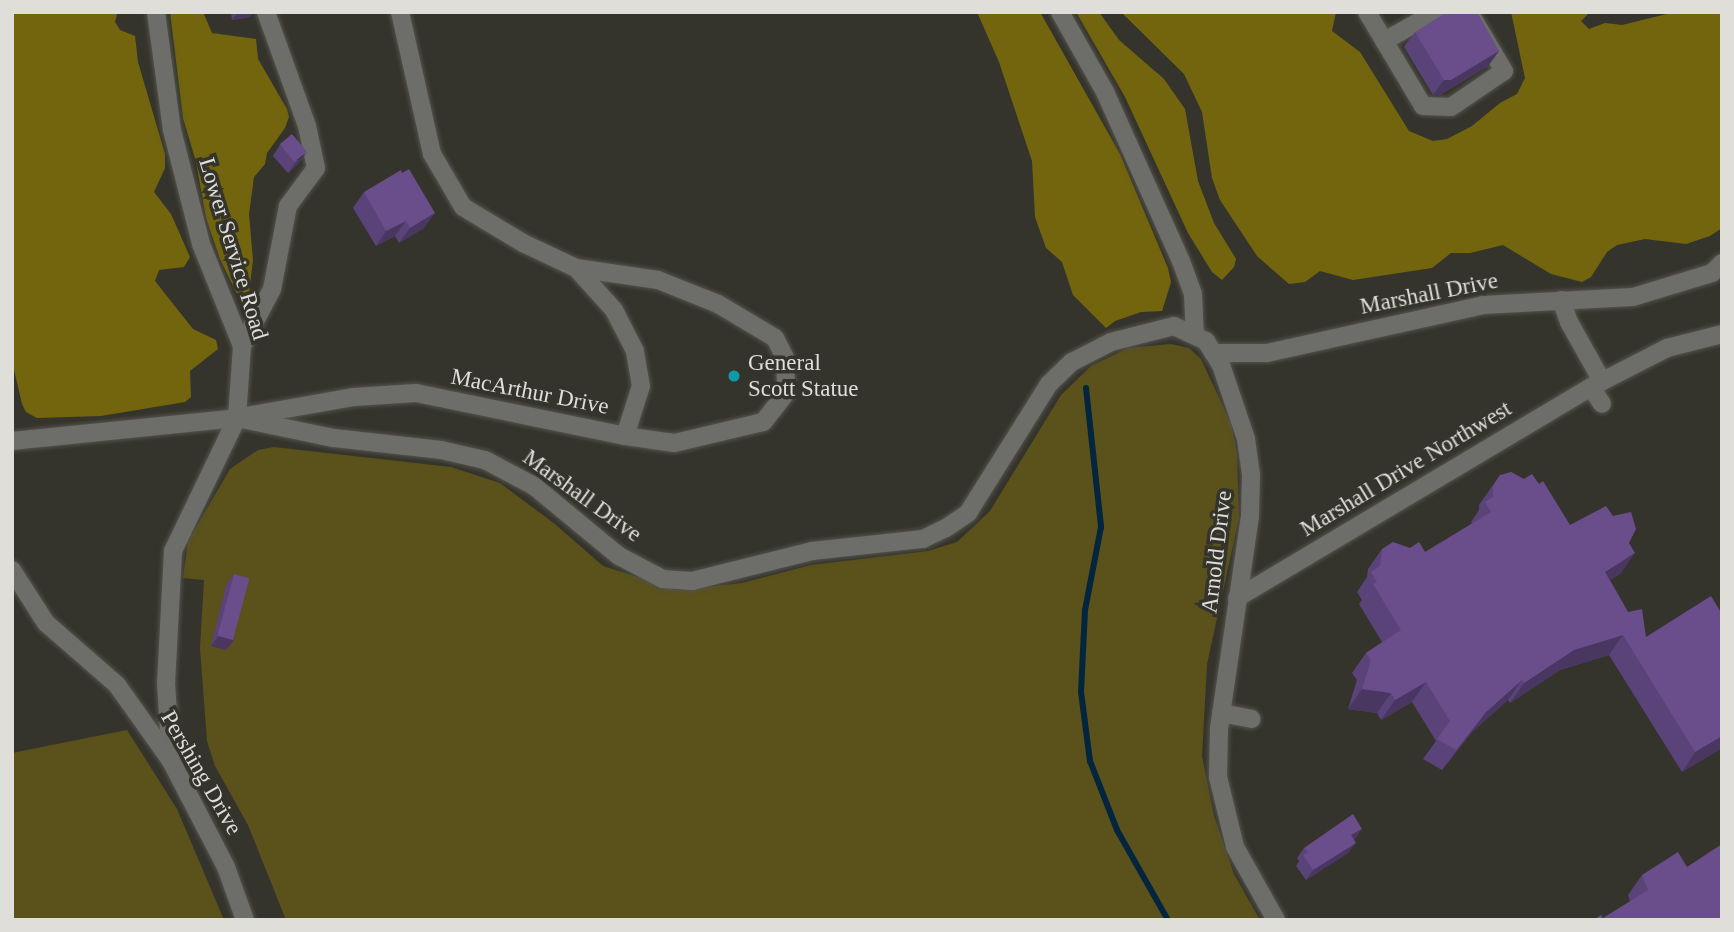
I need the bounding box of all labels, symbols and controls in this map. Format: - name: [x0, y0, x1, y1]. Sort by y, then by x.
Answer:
- street label: Lower Service Road: [192, 155, 274, 343]
- street label: Marshall Drive: [1358, 267, 1500, 321]
- place label: General Scott Statue: [748, 349, 859, 403]
- street label: MacArthur Drive: [449, 363, 611, 421]
- marker: General Scott Statue: [726, 368, 742, 384]
- street label: Marshall Drive Northwest: [1295, 395, 1517, 543]
- street label: Marshall Drive: [517, 444, 647, 548]
- street label: Arnold Drive: [1196, 489, 1238, 615]
- street label: Pershing Drive: [154, 706, 248, 840]

